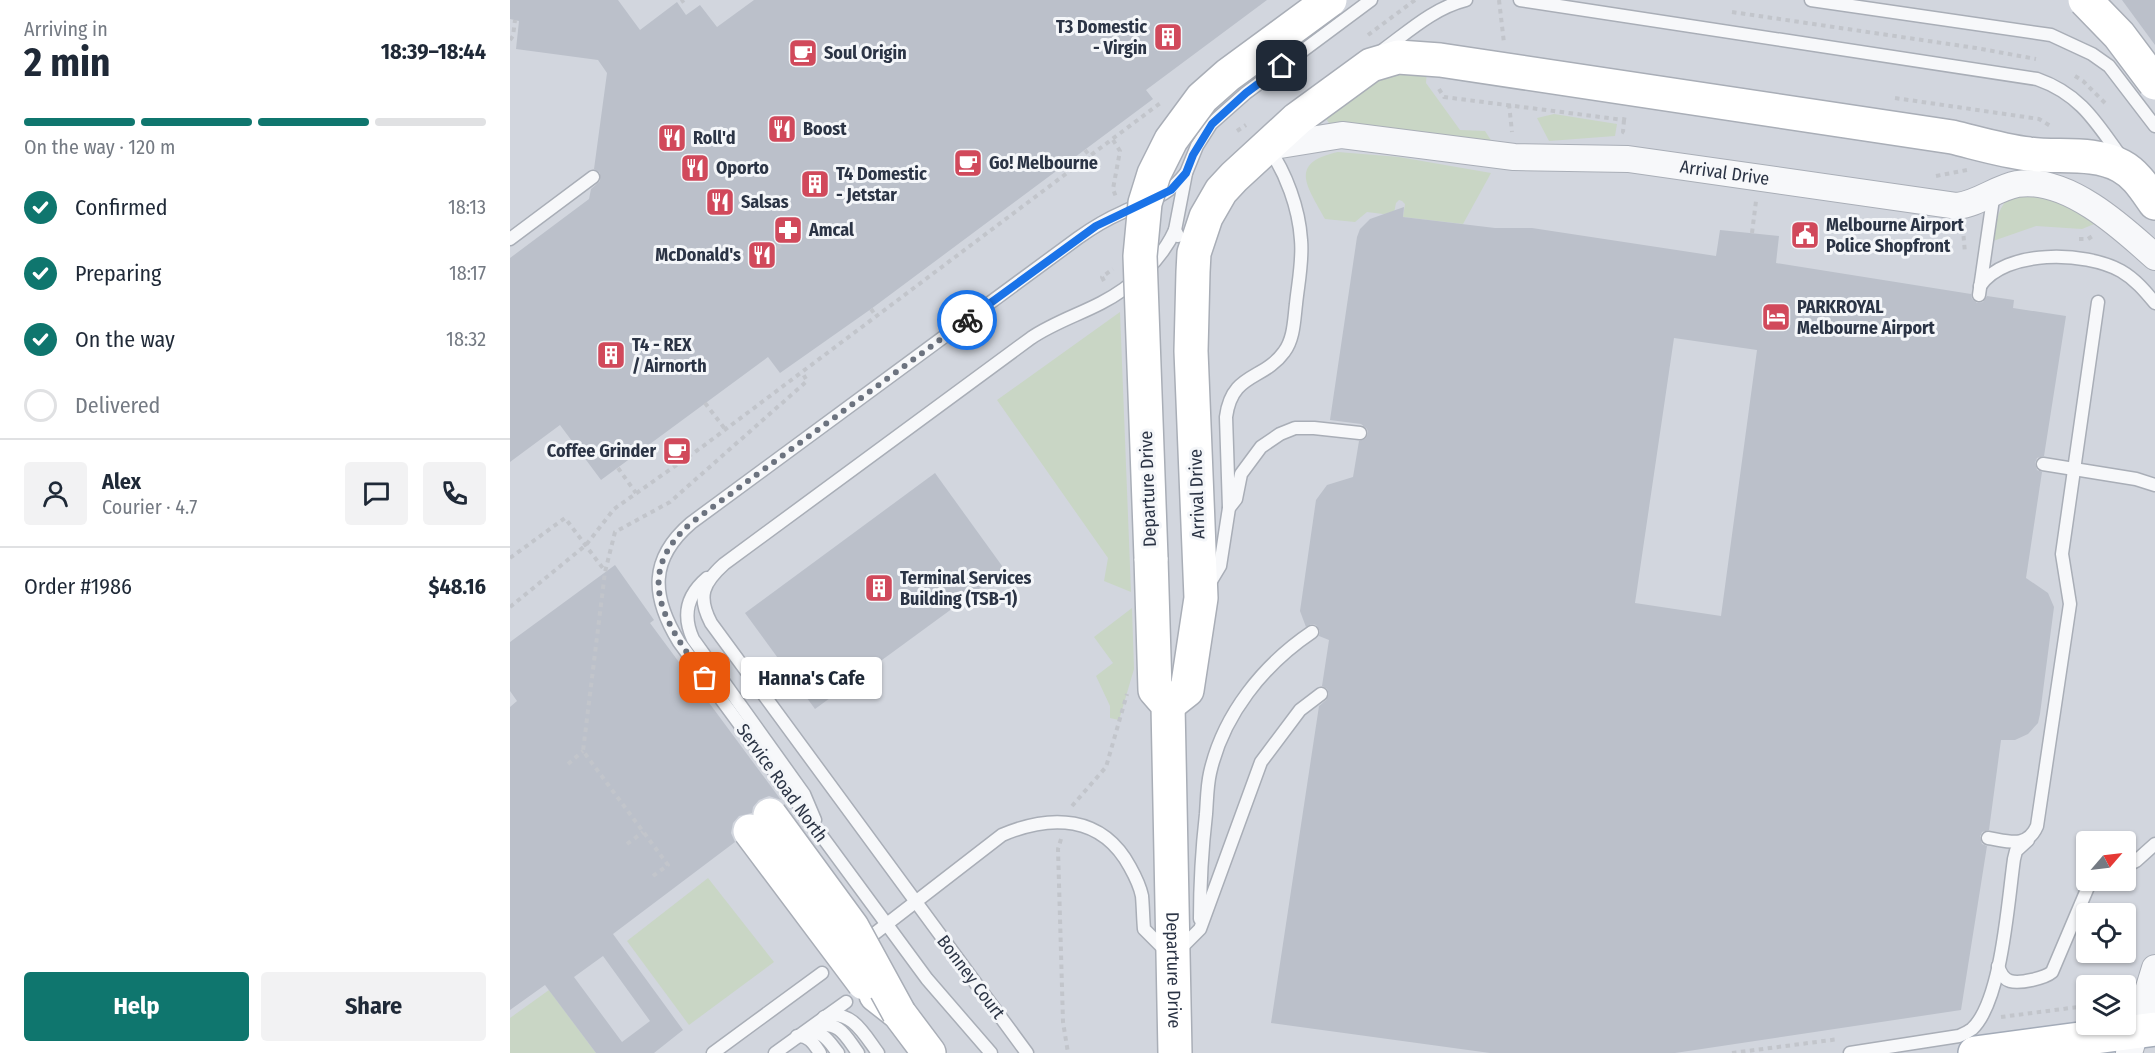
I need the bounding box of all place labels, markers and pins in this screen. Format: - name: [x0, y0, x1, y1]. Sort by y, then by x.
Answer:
- place label: T3 Domestic - Virgin: [1056, 16, 1147, 59]
- building icon: T3 Domestic - Virgin: [1152, 21, 1184, 53]
- cafe icon: Soul Origin: [787, 37, 819, 69]
- pin: [1256, 40, 1307, 91]
- place label: Soul Origin: [824, 42, 907, 64]
- restaurant icon: Boost: [766, 113, 798, 145]
- place label: Boost: [803, 118, 847, 140]
- restaurant icon: Roll'd: [656, 122, 688, 154]
- place label: Roll'd: [693, 127, 736, 149]
- cafe icon: Go! Melbourne: [952, 147, 984, 179]
- restaurant icon: Oporto: [679, 152, 711, 184]
- place label: Go! Melbourne: [989, 152, 1098, 174]
- place label: Oporto: [716, 157, 769, 179]
- place label: T4 Domestic - Jetstar: [836, 163, 927, 206]
- building icon: T4 Domestic - Jetstar: [799, 168, 831, 200]
- restaurant icon: Salsas: [704, 186, 736, 218]
- place label: Salsas: [741, 191, 789, 213]
- pharmacy icon: Amcal: [772, 214, 804, 246]
- place label: Melbourne Airport Police Shopfront: [1826, 214, 1965, 257]
- place label: Amcal: [808, 219, 854, 241]
- public building icon: Melbourne Airport Police Shopfront: [1789, 219, 1821, 251]
- restaurant icon: McDonald's: [746, 239, 778, 271]
- place label: McDonald's: [655, 244, 741, 266]
- place label: PARKROYAL Melbourne Airport: [1797, 296, 1936, 339]
- hotel icon: PARKROYAL Melbourne Airport: [1760, 301, 1792, 333]
- place label: T4 - REX / Airnorth: [632, 334, 707, 377]
- building icon: T4 - REX / Airnorth: [595, 339, 627, 371]
- cafe icon: Coffee Grinder: [661, 435, 693, 467]
- place label: Coffee Grinder: [547, 440, 656, 462]
- place label: Terminal Services Building (TSB-1): [900, 567, 1032, 610]
- building icon: Terminal Services Building (TSB-1): [863, 572, 895, 604]
- pin: [679, 652, 730, 703]
- callout: Hanna's Cafe: [741, 657, 882, 699]

